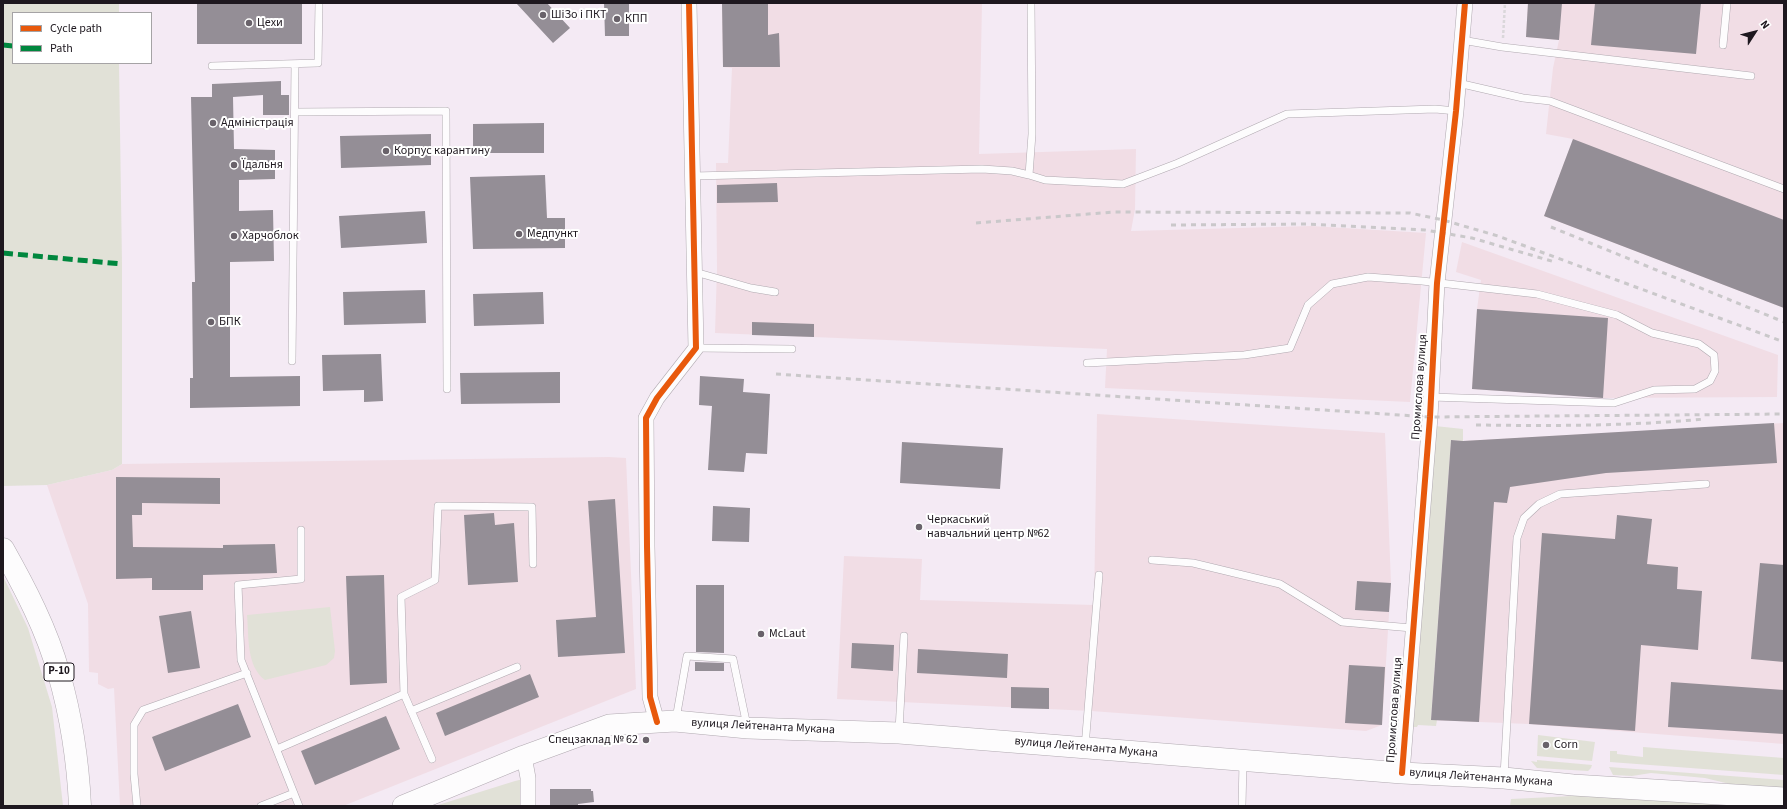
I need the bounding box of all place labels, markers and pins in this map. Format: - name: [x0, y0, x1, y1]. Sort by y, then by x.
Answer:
- place label: ШіЗо і ПКТ: [551, 8, 606, 22]
- marker: ШіЗо і ПКТ: [538, 10, 548, 20]
- place label: КПП: [625, 12, 647, 26]
- marker: КПП: [612, 14, 622, 24]
- place label: Цехи: [257, 16, 283, 30]
- marker: Цехи: [244, 18, 254, 28]
- place label: Адміністрація: [221, 116, 294, 130]
- marker: Адміністрація: [208, 118, 218, 128]
- place label: Корпус карантину: [394, 144, 490, 158]
- marker: Корпус карантину: [381, 146, 391, 156]
- place label: Їдальня: [242, 158, 283, 172]
- marker: Їдальня: [229, 160, 239, 170]
- place label: Медпункт: [527, 227, 578, 241]
- place label: Харчоблок: [242, 229, 299, 243]
- marker: Медпункт: [514, 229, 524, 239]
- marker: Харчоблок: [229, 231, 239, 241]
- place label: БПК: [219, 315, 241, 329]
- marker: БПК: [206, 317, 216, 327]
- place label: Черкаський навчальний центр №62: [927, 513, 1050, 541]
- marker: Черкаський навчальний центр №62: [914, 522, 924, 532]
- place label: McLaut: [769, 627, 806, 641]
- marker: McLaut: [756, 629, 766, 639]
- place label: Спецзаклад № 62: [548, 733, 638, 747]
- marker: Спецзаклад № 62: [641, 735, 651, 745]
- place label: Corn: [1554, 738, 1578, 752]
- marker: Corn: [1541, 740, 1551, 750]

